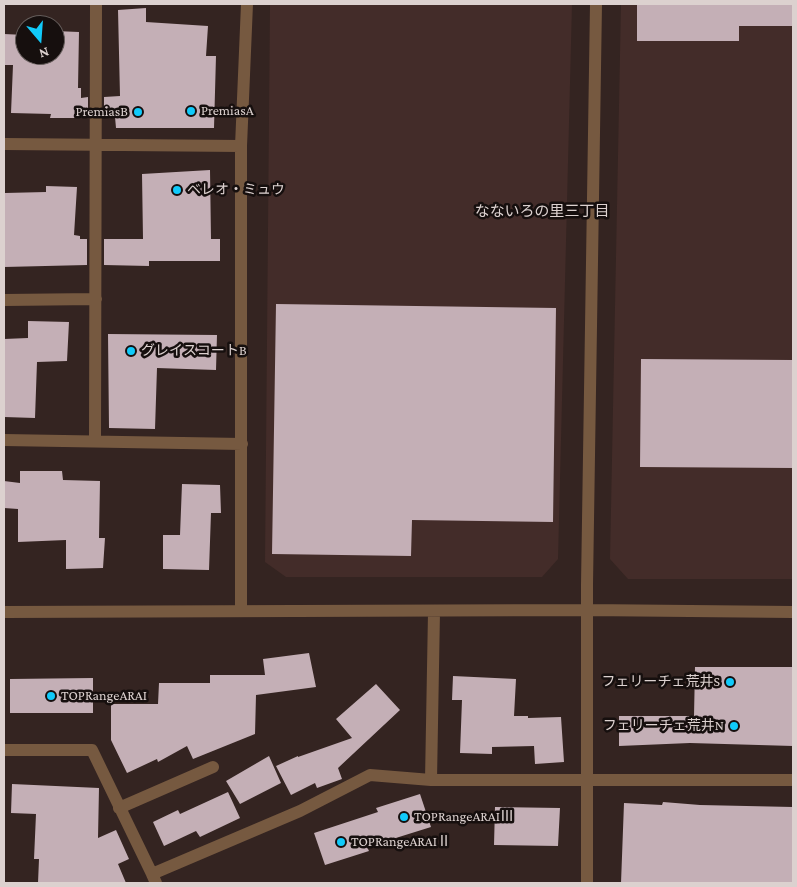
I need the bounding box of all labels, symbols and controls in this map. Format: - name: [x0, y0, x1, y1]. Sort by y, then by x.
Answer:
- north arrow: [15, 15, 65, 65]
- text: N: [37, 44, 51, 62]
- place label: PremiasA: [201, 103, 254, 119]
- place label: PremiasB: [76, 104, 128, 120]
- marker: PremiasA: [185, 105, 197, 117]
- marker: PremiasB: [132, 106, 144, 118]
- place label: ベレオ・ミュウ: [187, 182, 285, 198]
- marker: ベレオ・ミュウ: [171, 184, 183, 196]
- district label: なないろの里三丁目: [475, 202, 609, 220]
- place label: グレイスコートB: [141, 343, 247, 359]
- marker: グレイスコートB: [125, 345, 137, 357]
- place label: フェリーチェ荒井S: [601, 674, 720, 690]
- marker: フェリーチェ荒井S: [724, 676, 736, 688]
- place label: TOPRangeARAI: [61, 688, 147, 704]
- marker: TOPRangeARAI: [45, 690, 57, 702]
- place label: フェリーチェ荒井N: [603, 718, 724, 734]
- marker: フェリーチェ荒井N: [728, 720, 740, 732]
- place label: TOPRangeARAIⅢ: [414, 809, 514, 825]
- marker: TOPRangeARAIⅢ: [398, 811, 410, 823]
- place label: TOPRangeARAIⅡ: [351, 834, 451, 850]
- marker: TOPRangeARAIⅡ: [335, 836, 347, 848]

